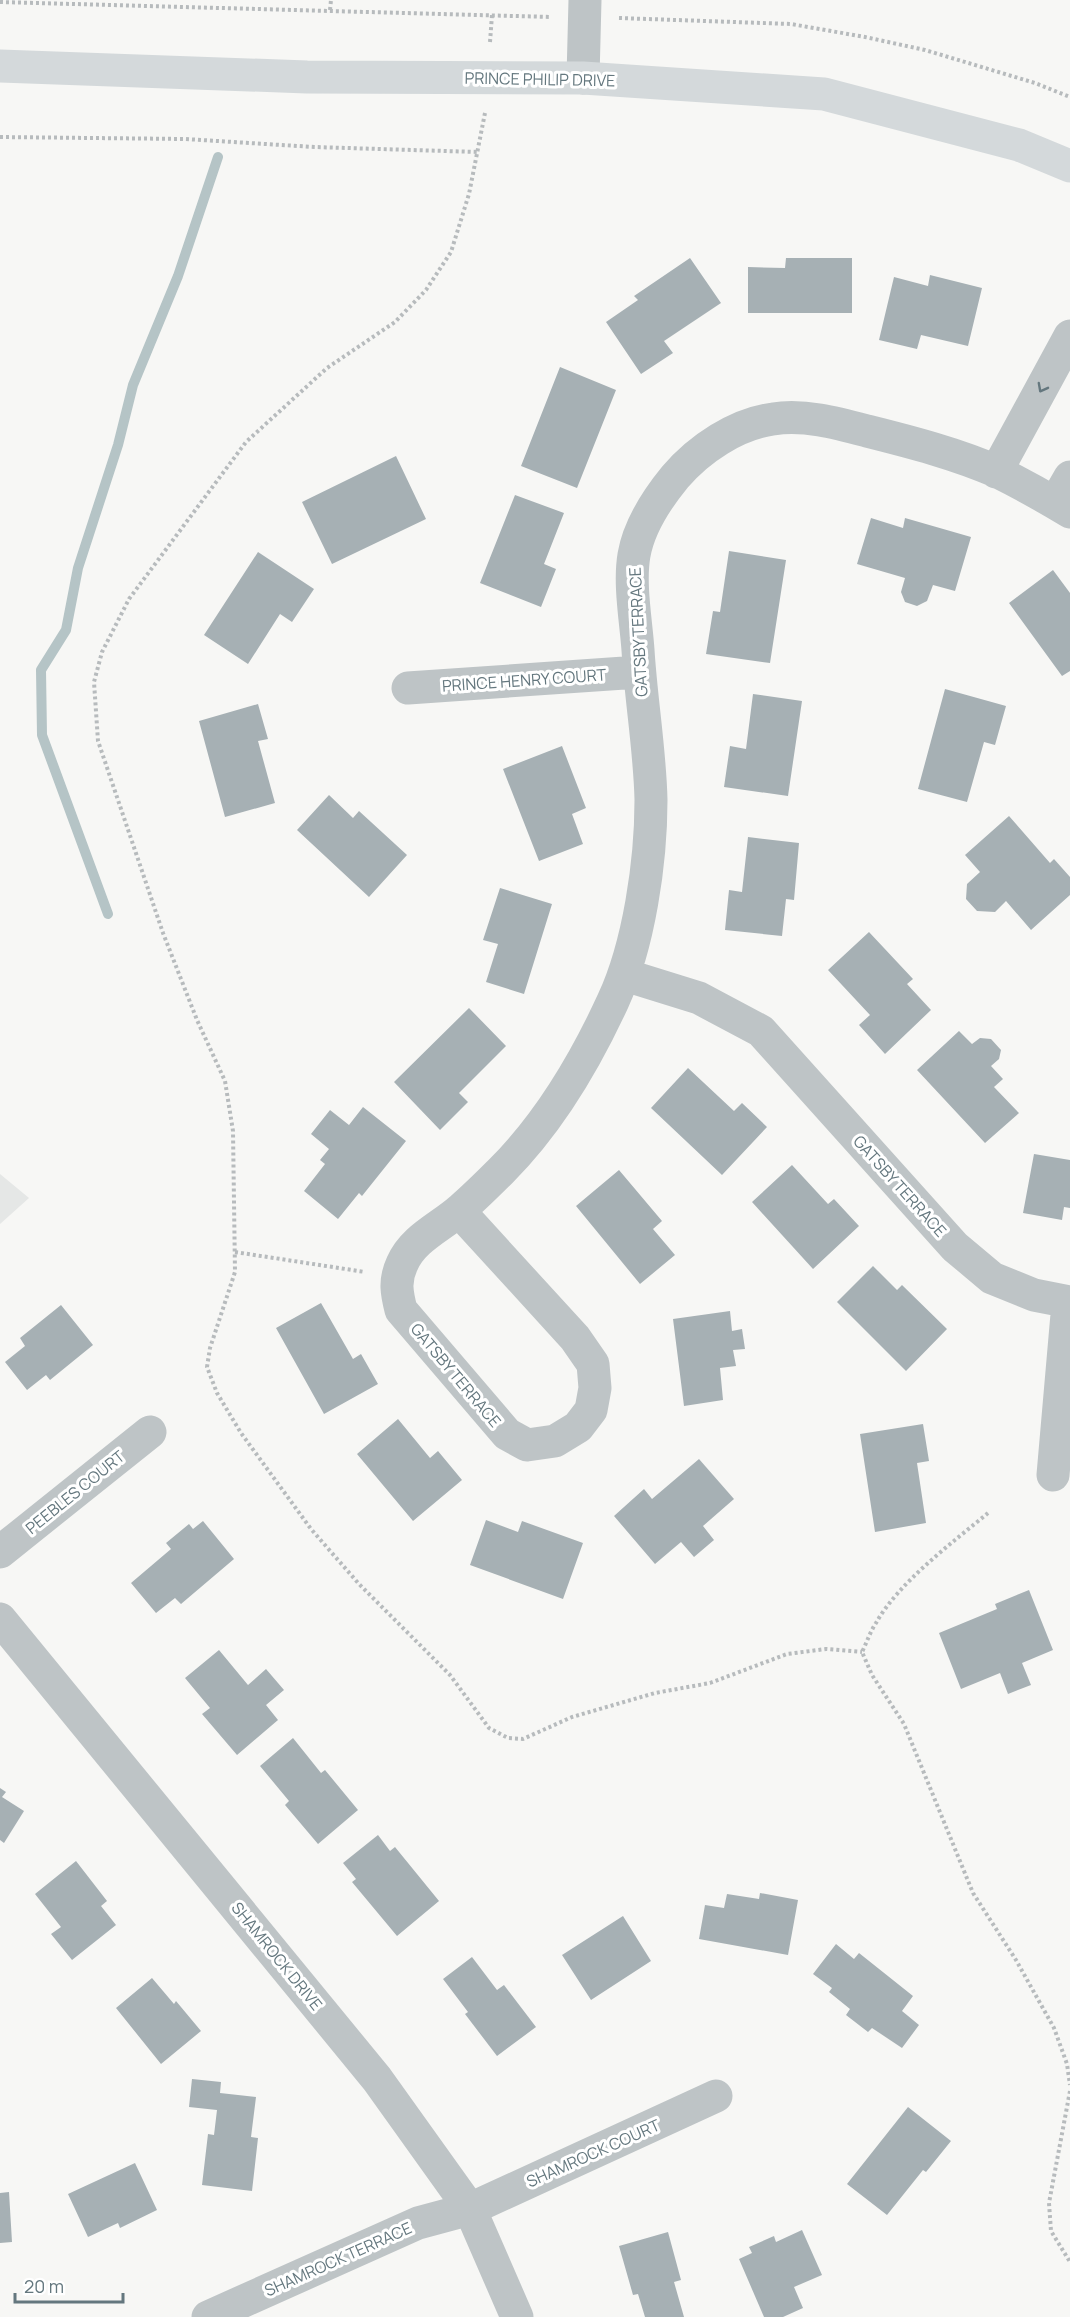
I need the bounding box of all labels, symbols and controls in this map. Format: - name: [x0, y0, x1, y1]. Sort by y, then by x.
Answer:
- street label: PRINCE PHILIP DRIVE: [464, 67, 616, 91]
- one-way arrow: [1038, 381, 1049, 392]
- street label: GATSBY TERRACE: [624, 567, 652, 697]
- street label: PRINCE HENRY COURT: [441, 663, 607, 697]
- street label: GATSBY TERRACE: [848, 1130, 952, 1242]
- street label: GATSBY TERRACE: [406, 1318, 506, 1432]
- street label: PEEBLES COURT: [21, 1445, 129, 1539]
- street label: SHAMROCK DRIVE: [227, 1897, 327, 2015]
- street label: SHAMROCK COURT: [523, 2114, 664, 2192]
- street label: SHAMROCK TERRACE: [261, 2217, 415, 2301]
- scale bar: [15, 2266, 123, 2304]
- text: 20 m: [24, 2274, 64, 2298]

